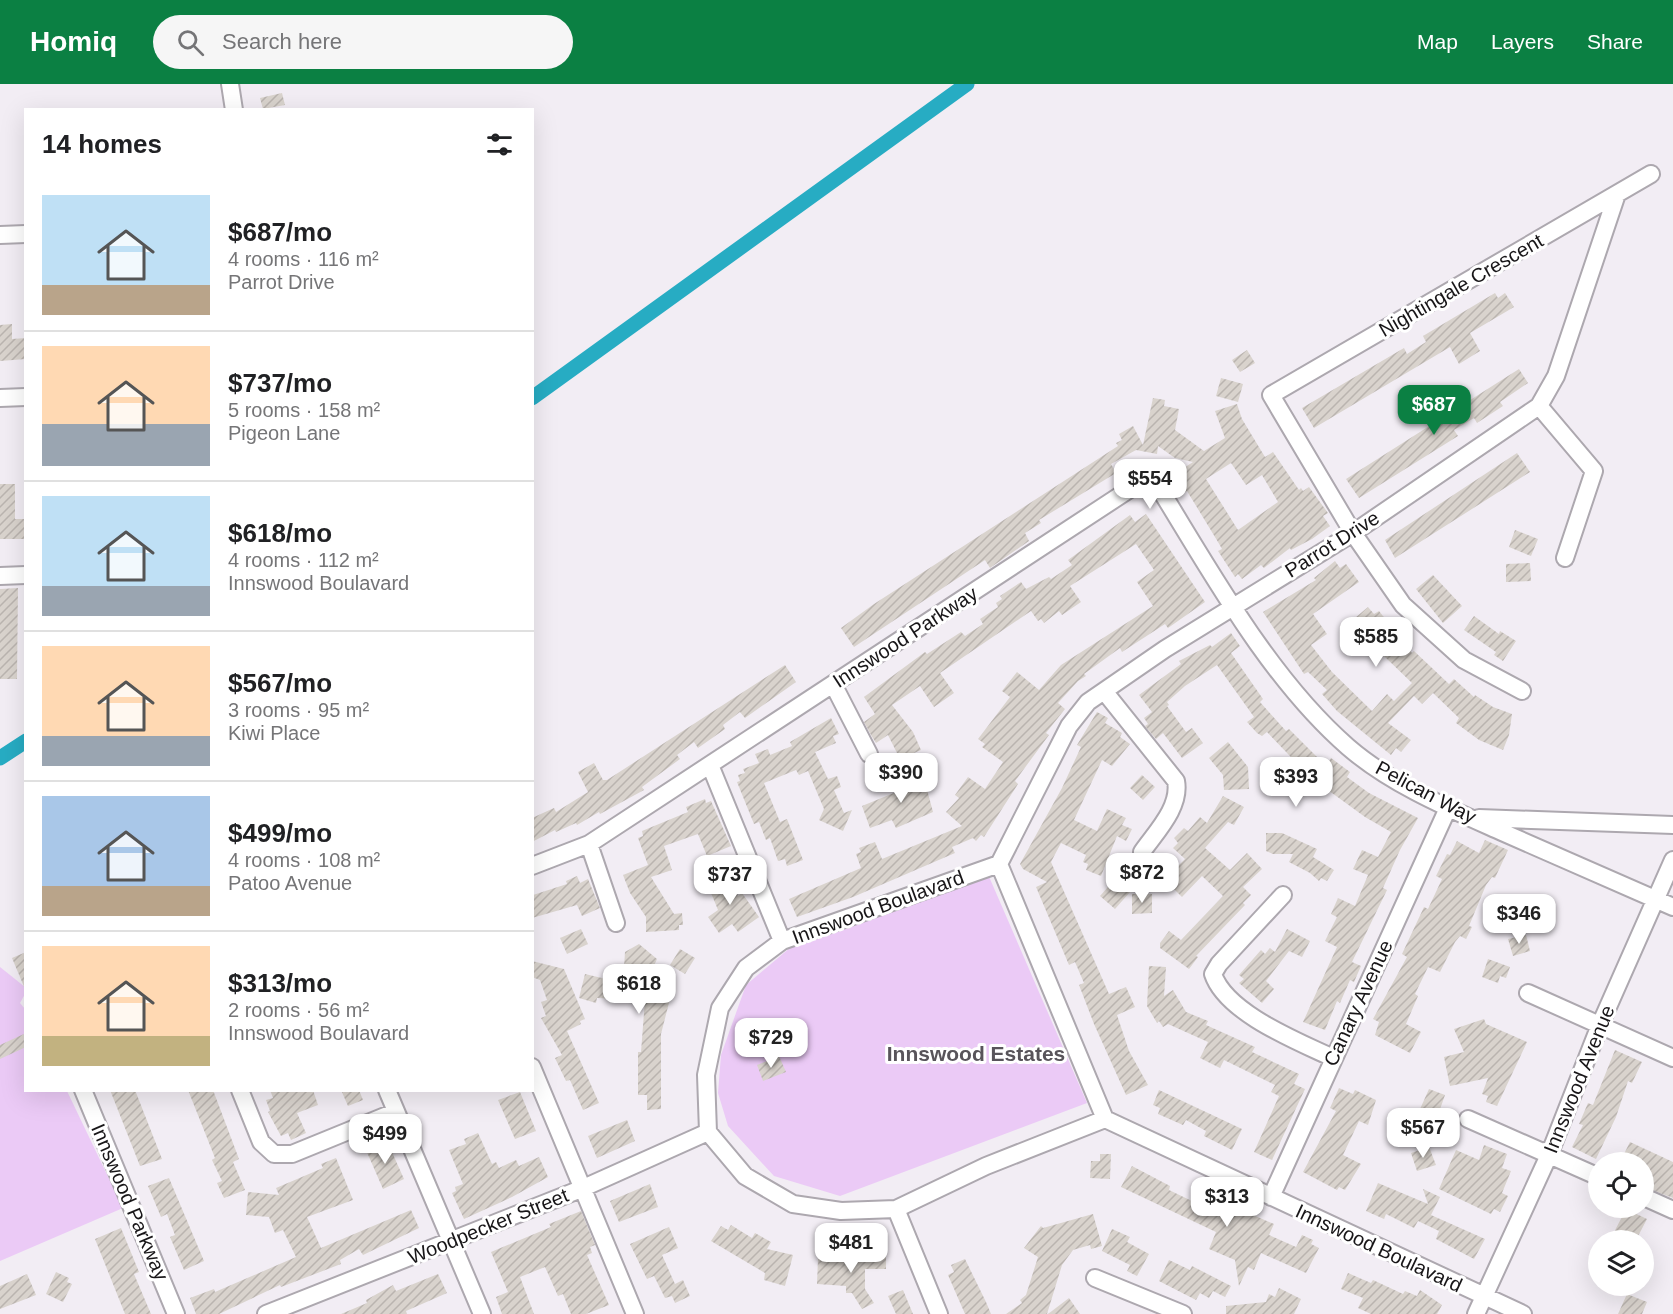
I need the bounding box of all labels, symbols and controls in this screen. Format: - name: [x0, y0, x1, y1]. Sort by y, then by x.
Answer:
- search box: [153, 15, 573, 69]
- text: Homiq: [30, 26, 117, 57]
- icon: search: [174, 26, 207, 59]
- text: Search here: [222, 29, 342, 54]
- text: Map: [1417, 30, 1458, 53]
- text: Layers: [1491, 30, 1554, 53]
- text: Share: [1587, 30, 1643, 53]
- icon: filters: [483, 128, 516, 161]
- text: 14 homes: [42, 129, 162, 159]
- text: $687/mo: [228, 217, 332, 247]
- icon: home: [90, 219, 162, 291]
- street label: Nightingale Crescent: [1375, 229, 1547, 341]
- text: 4 rooms · 116 m²: [228, 248, 379, 270]
- text: Parrot Drive: [228, 271, 335, 293]
- text: $737/mo: [228, 368, 332, 398]
- icon: home: [90, 370, 162, 442]
- pin: $687: [1398, 385, 1470, 436]
- text: $687: [1412, 393, 1456, 415]
- text: 5 rooms · 158 m²: [228, 399, 380, 421]
- text: Pigeon Lane: [228, 422, 340, 444]
- pin: $554: [1114, 459, 1186, 510]
- text: $554: [1128, 467, 1172, 489]
- street label: Parrot Drive: [1281, 506, 1383, 582]
- text: $618/mo: [228, 518, 332, 548]
- icon: home: [90, 520, 162, 592]
- text: 4 rooms · 112 m²: [228, 549, 379, 571]
- text: Innswood Boulavard: [228, 572, 409, 594]
- street label: Innswood Parkway: [829, 582, 981, 692]
- pin: $585: [1340, 617, 1412, 668]
- text: $585: [1354, 625, 1398, 647]
- text: $567/mo: [228, 668, 332, 698]
- icon: home: [90, 670, 162, 742]
- text: 3 rooms · 95 m²: [228, 699, 369, 721]
- text: Kiwi Place: [228, 722, 320, 744]
- pin: $390: [865, 753, 937, 804]
- street label: Pelican Way: [1372, 756, 1480, 828]
- pin: $393: [1260, 757, 1332, 808]
- text: $390: [879, 761, 923, 783]
- text: $393: [1274, 765, 1318, 787]
- text: $499/mo: [228, 818, 332, 848]
- icon: home: [90, 820, 162, 892]
- text: 4 rooms · 108 m²: [228, 849, 380, 871]
- pin: $872: [1106, 853, 1178, 904]
- pin: $737: [694, 855, 766, 906]
- text: $872: [1120, 861, 1164, 883]
- text: $737: [708, 863, 752, 885]
- street label: Innswood Boulavard: [789, 866, 967, 948]
- text: Patoo Avenue: [228, 872, 352, 894]
- pin: $346: [1483, 894, 1555, 945]
- text: $346: [1497, 902, 1541, 924]
- street label: Canary Avenue: [1319, 937, 1397, 1069]
- pin: $618: [603, 964, 675, 1015]
- text: $313/mo: [228, 968, 332, 998]
- icon: home: [90, 970, 162, 1042]
- text: $618: [617, 972, 661, 994]
- text: 2 rooms · 56 m²: [228, 999, 369, 1021]
- street label: Innswood Avenue: [1539, 1002, 1619, 1156]
- pin: $729: [735, 1018, 807, 1069]
- text: Innswood Boulavard: [228, 1022, 409, 1044]
- text: $729: [749, 1026, 793, 1048]
- district label: Innswood Estates: [887, 1042, 1065, 1065]
- pin: $567: [1387, 1108, 1459, 1159]
- pin: $499: [349, 1114, 421, 1165]
- text: $567: [1401, 1116, 1445, 1138]
- street label: Innswood Parkway: [87, 1120, 173, 1284]
- text: $499: [363, 1122, 407, 1144]
- map controls: [1588, 1152, 1654, 1296]
- button: locate: [1588, 1152, 1654, 1218]
- pin: $313: [1191, 1177, 1263, 1228]
- street label: Woodpecker Street: [405, 1184, 572, 1268]
- text: $313: [1205, 1185, 1249, 1207]
- street label: Innswood Boulavard: [1292, 1200, 1466, 1296]
- pin: $481: [815, 1223, 887, 1274]
- button: layers: [1588, 1230, 1654, 1296]
- text: $481: [829, 1231, 873, 1253]

